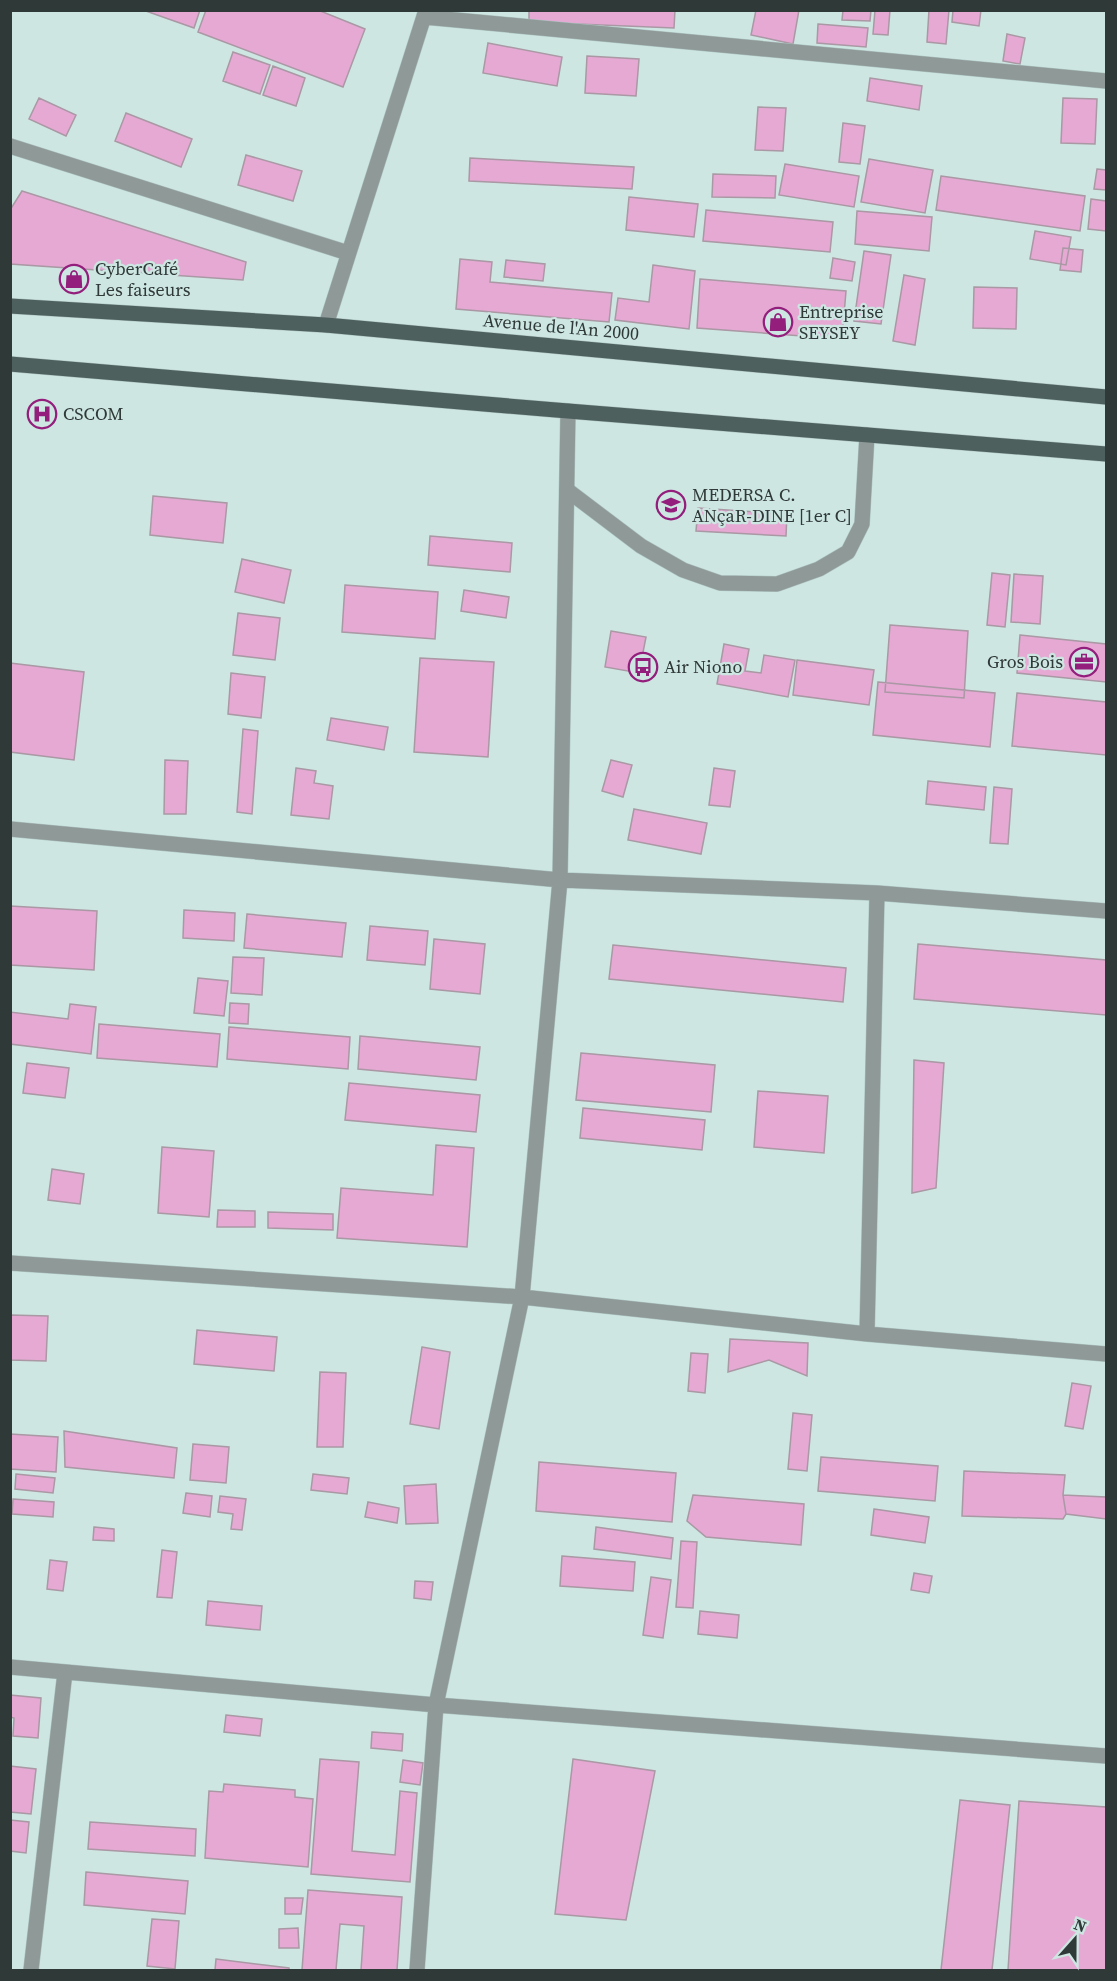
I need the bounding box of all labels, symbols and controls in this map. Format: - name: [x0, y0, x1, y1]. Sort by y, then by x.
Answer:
- place label: CyberCafé Les faiseurs: [95, 256, 191, 302]
- shop icon: CyberCafé Les faiseurs: [58, 263, 90, 295]
- place label: Entreprise SEYSEY: [799, 299, 883, 345]
- shop icon: Entreprise SEYSEY: [762, 306, 794, 338]
- street label: Avenue de l'An 2000: [482, 307, 640, 346]
- hospital icon: CSCOM: [26, 398, 58, 430]
- place label: CSCOM: [63, 401, 124, 426]
- place label: MEDERSA C. ANçaR-DINE [1er C]: [692, 482, 852, 528]
- school or university icon: MEDERSA C. ANçaR-DINE [1er C]: [655, 489, 687, 521]
- office icon: Gros Bois: [1068, 646, 1100, 678]
- place label: Gros Bois: [987, 649, 1063, 674]
- bus stop icon: Air Niono: [627, 651, 659, 683]
- place label: Air Niono: [664, 654, 743, 679]
- north arrow: [1045, 1909, 1105, 1969]
- text: N: [1071, 1913, 1090, 1937]

